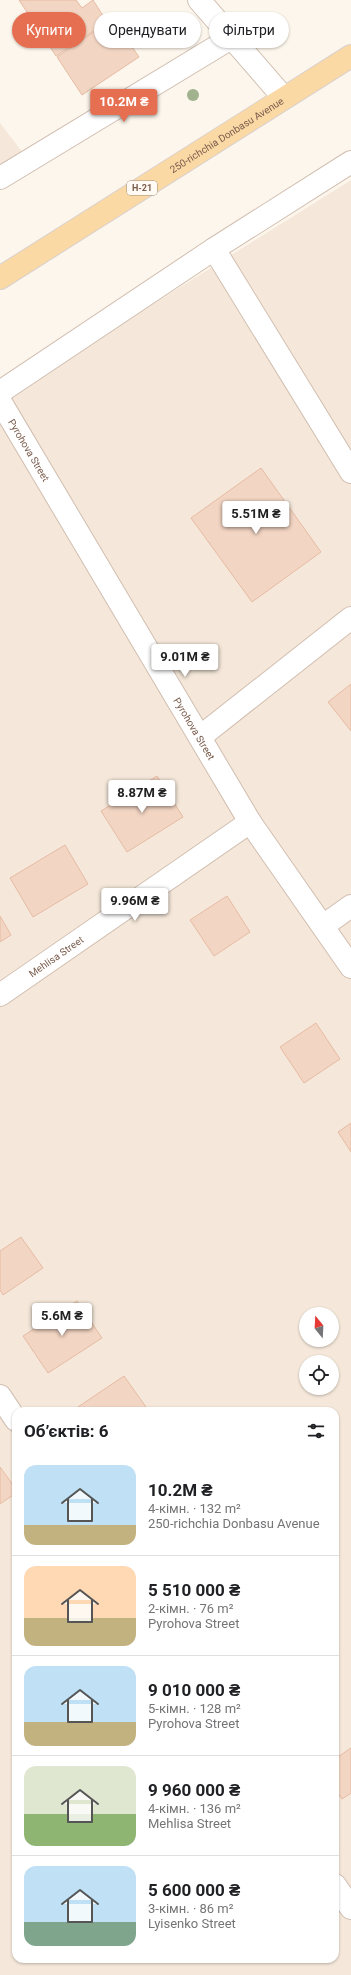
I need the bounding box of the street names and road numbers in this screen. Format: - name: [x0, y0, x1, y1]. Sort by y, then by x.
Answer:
- street label: 250-richchia Donbasu Avenue: [168, 95, 286, 175]
- road number: Н-21: [127, 181, 157, 195]
- street label: Pyrohova Street: [6, 417, 51, 483]
- street label: Pyrohova Street: [171, 696, 217, 762]
- street label: Mehlisa Street: [27, 934, 86, 979]

